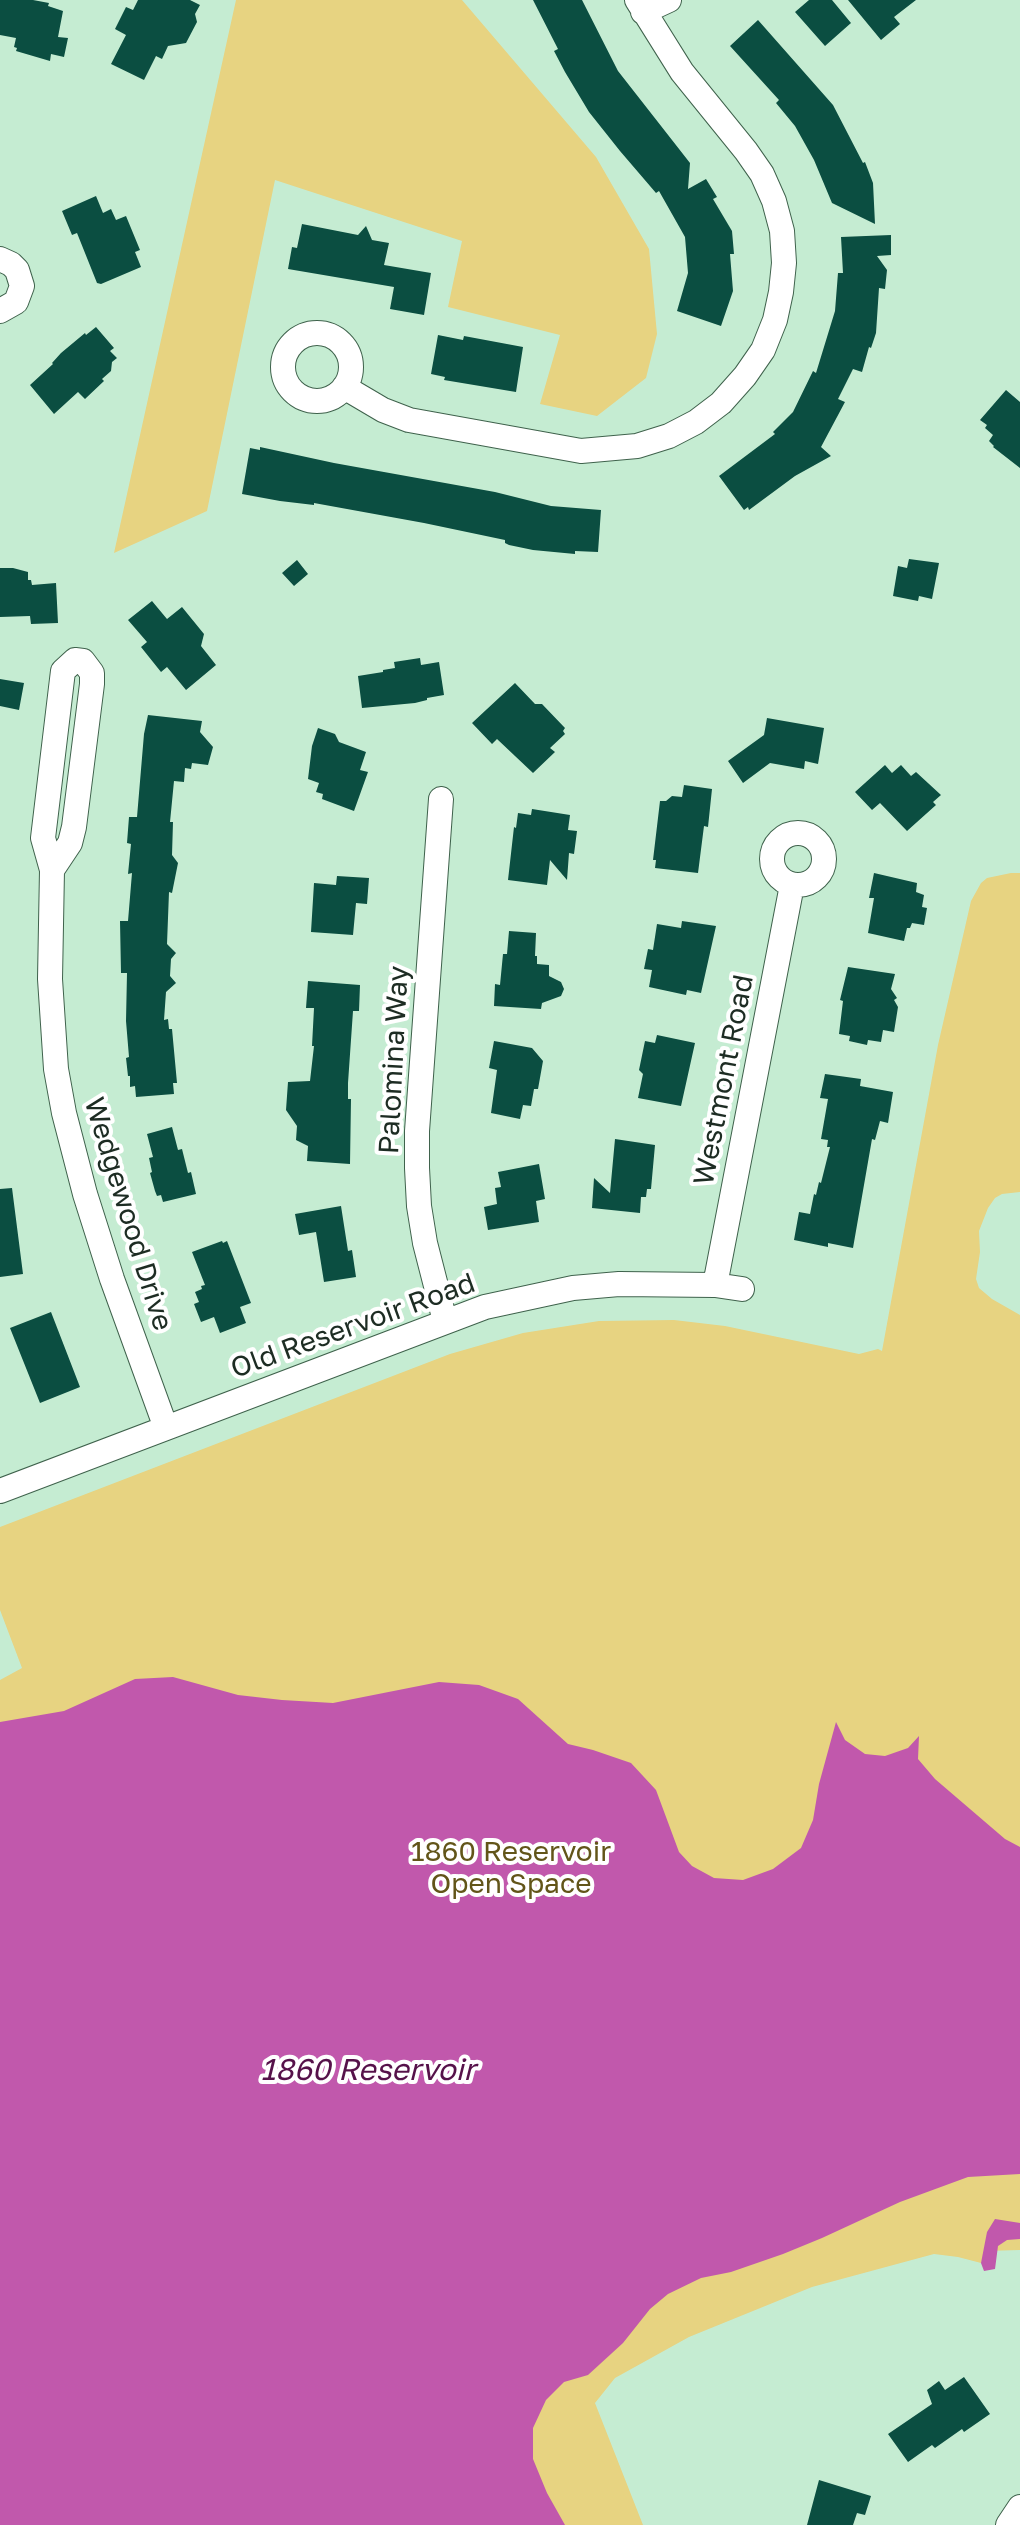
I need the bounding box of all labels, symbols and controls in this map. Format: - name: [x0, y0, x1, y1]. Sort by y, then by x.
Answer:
- street label: Palomina Way: [372, 965, 416, 1155]
- street label: Westmont Road: [687, 972, 761, 1188]
- street label: Wedgewood Drive: [77, 1093, 179, 1335]
- street label: Old Reservoir Road: [226, 1266, 480, 1386]
- park label: 1860 Reservoir Open Space: [411, 1835, 611, 1901]
- water label: 1860 Reservoir: [261, 2052, 475, 2088]

